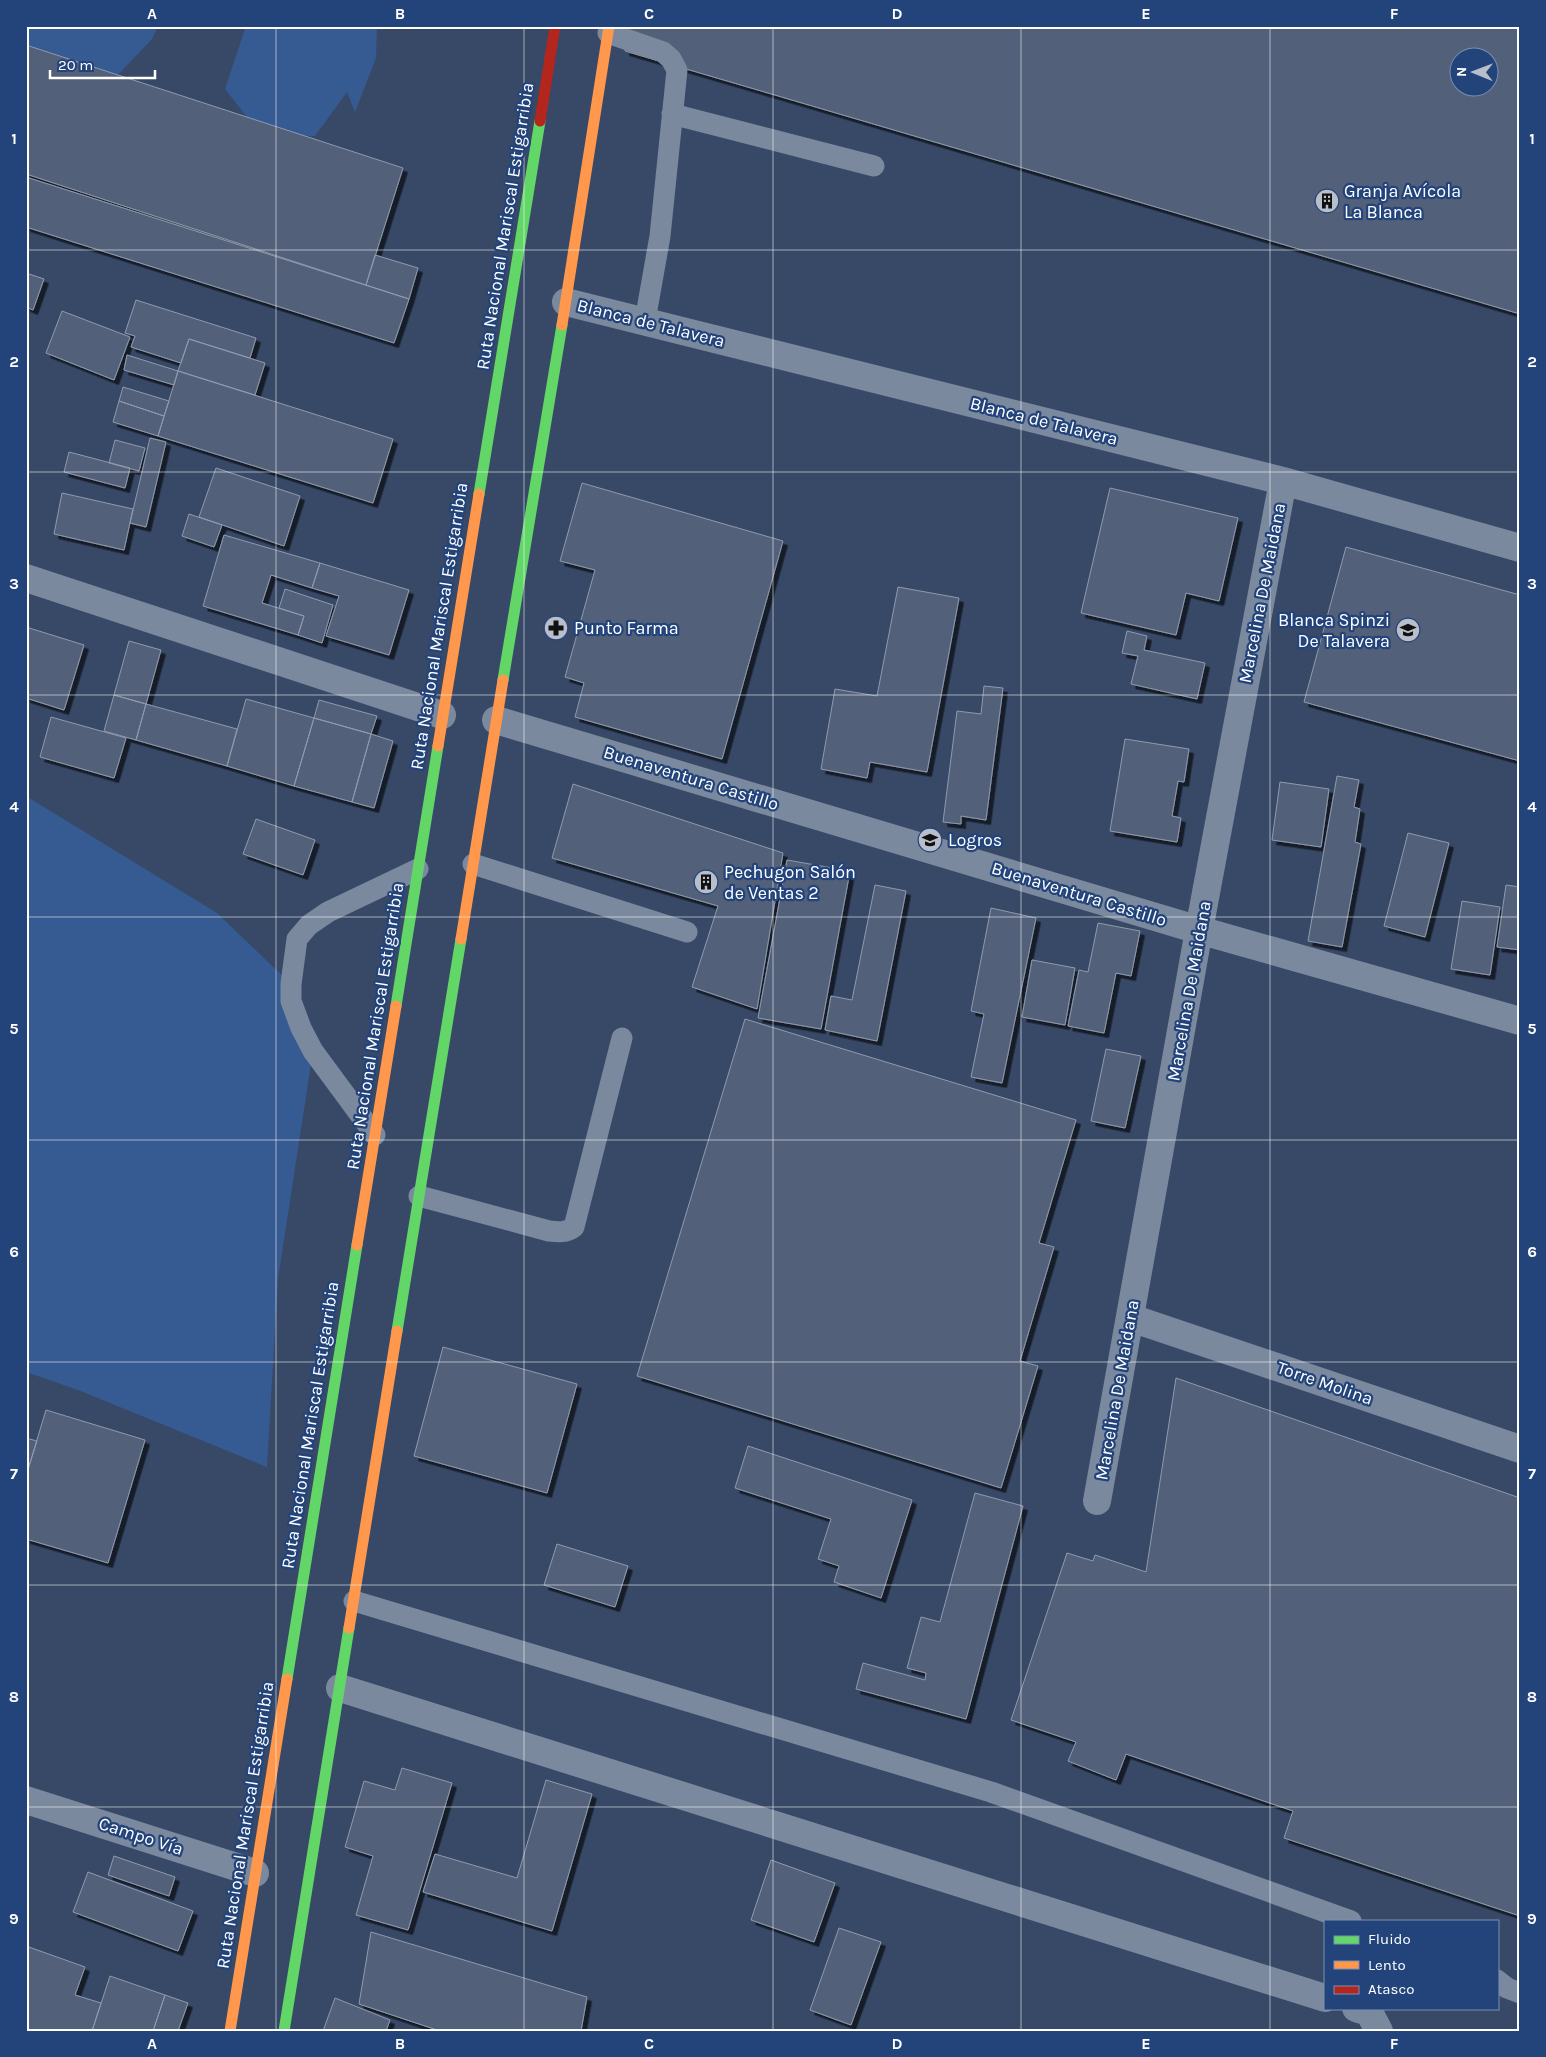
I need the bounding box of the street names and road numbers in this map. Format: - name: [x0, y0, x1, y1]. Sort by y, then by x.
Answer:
- street label: Ruta Nacional Mariscal Estigarribia: [471, 81, 539, 371]
- street label: Blanca de Talavera: [575, 294, 727, 352]
- street label: Blanca de Talavera: [968, 392, 1120, 450]
- street label: Ruta Nacional Mariscal Estigarribia: [405, 481, 473, 771]
- street label: Marcelina De Maidana: [1234, 501, 1290, 685]
- street label: Buenaventura Castillo: [601, 741, 781, 815]
- street label: Buenaventura Castillo: [989, 857, 1169, 931]
- street label: Ruta Nacional Mariscal Estigarribia: [341, 881, 409, 1171]
- street label: Marcelina De Maidana: [1162, 899, 1216, 1083]
- street label: Ruta Nacional Mariscal Estigarribia: [276, 1280, 344, 1570]
- street label: Marcelina De Maidana: [1090, 1298, 1144, 1482]
- street label: Torre Molina: [1274, 1356, 1376, 1410]
- street label: Ruta Nacional Mariscal Estigarribia: [211, 1680, 279, 1970]
- street label: Campo Vía: [96, 1812, 186, 1860]

